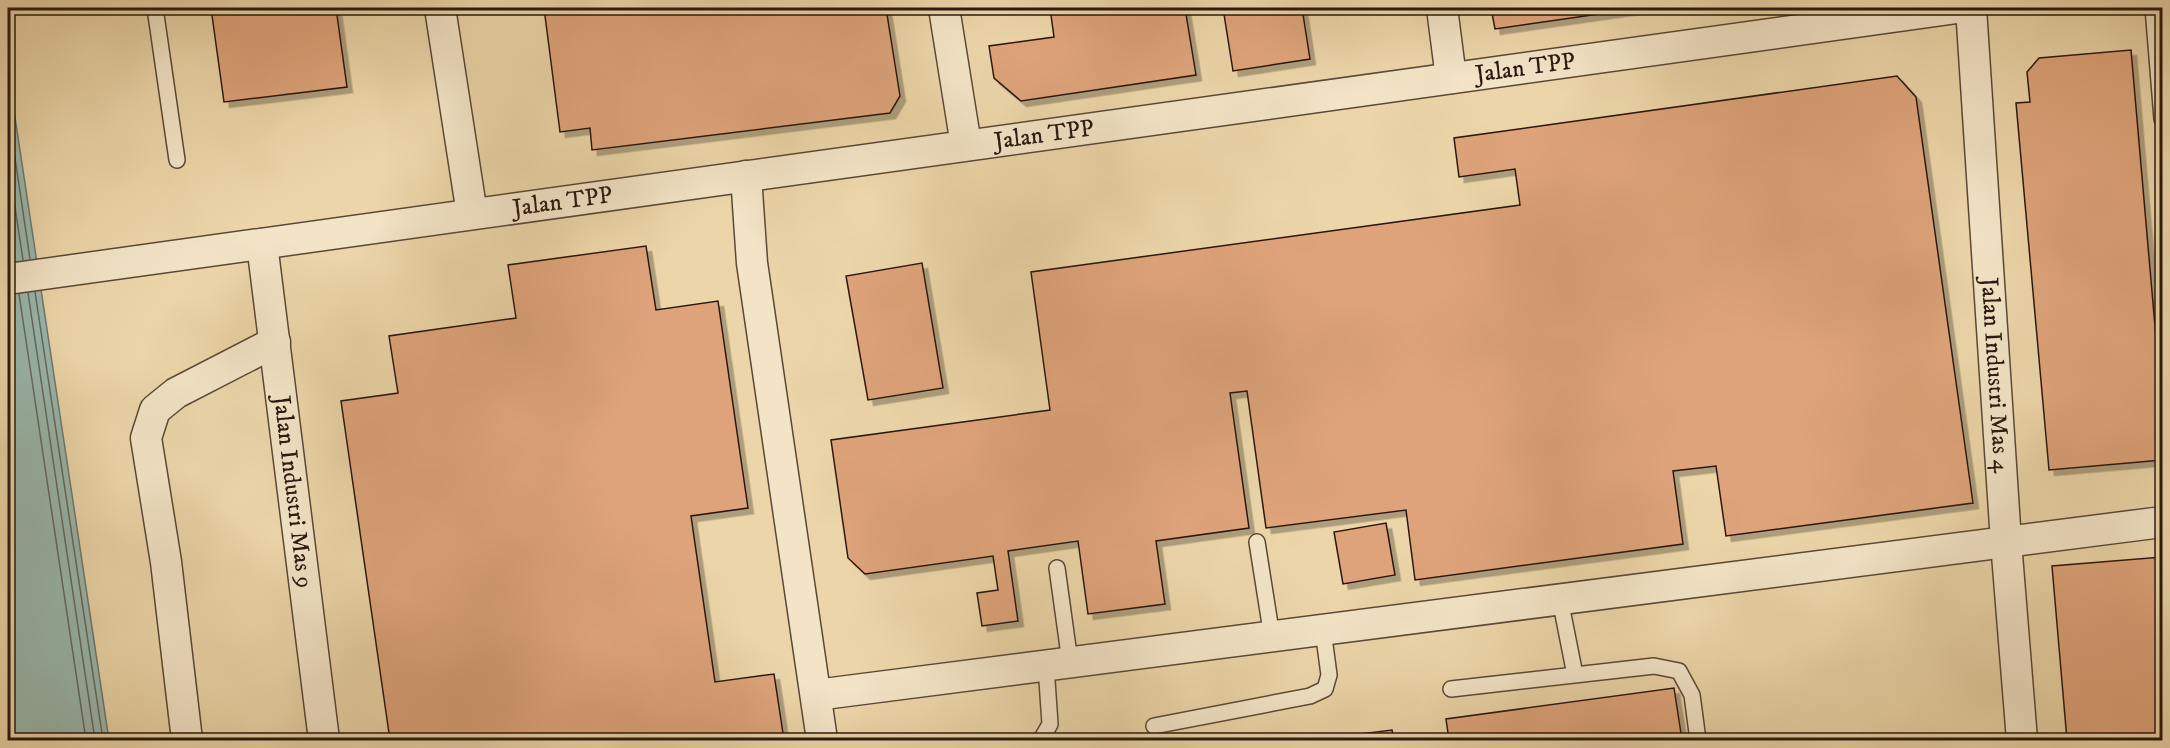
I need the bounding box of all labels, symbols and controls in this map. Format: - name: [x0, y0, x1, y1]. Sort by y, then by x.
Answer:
- street label: Jalan TPP: [1472, 46, 1577, 90]
- street label: Jalan TPP: [990, 113, 1096, 157]
- street label: Jalan TPP: [509, 180, 615, 224]
- street label: Jalan Industri Mas 4: [1974, 275, 2017, 475]
- street label: Jalan Industri Mas 9: [266, 392, 320, 590]

